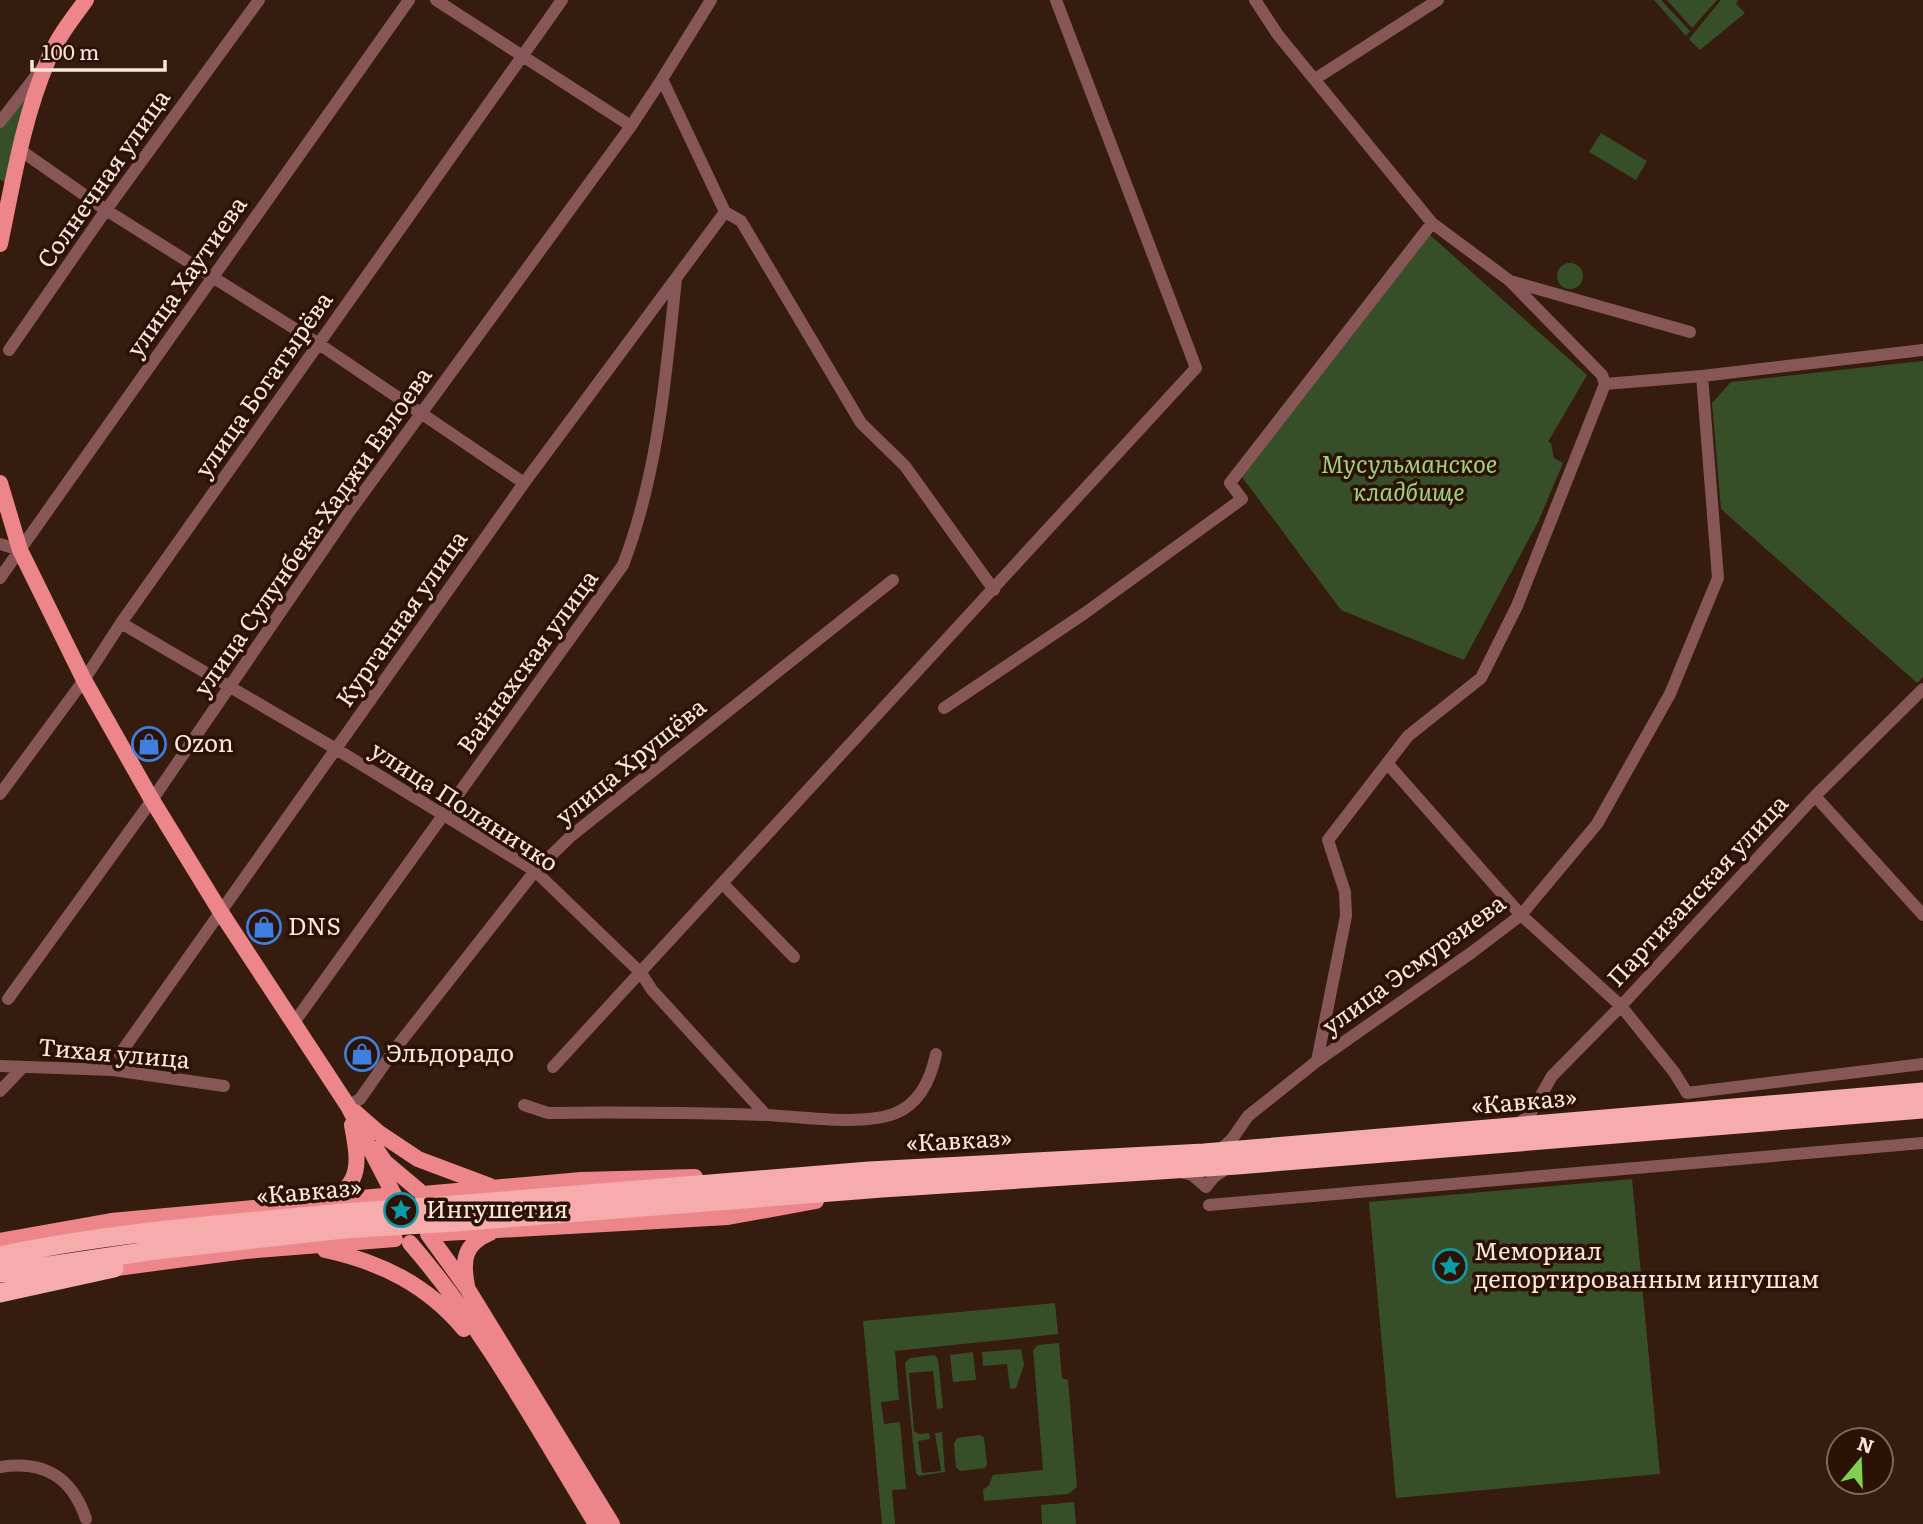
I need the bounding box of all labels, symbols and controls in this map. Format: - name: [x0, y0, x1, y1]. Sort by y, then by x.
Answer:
- scale bar: [32, 28, 164, 72]
- text: 100 m: [42, 35, 99, 66]
- street label: Солнечная улица: [27, 81, 177, 274]
- street label: улица Хаутиева: [116, 188, 254, 363]
- street label: улица Богатырёва: [184, 283, 339, 484]
- street label: улица Сулунбека-Хаджи Евлоева: [183, 359, 439, 703]
- park label: Мусульманское кладбище: [1321, 445, 1497, 508]
- street label: Курганная улица: [326, 522, 474, 713]
- street label: Вайнахская улица: [447, 561, 605, 760]
- street label: улица Хрущёва: [546, 688, 713, 832]
- place label: Ozon: [174, 724, 234, 759]
- shop icon: Ozon: [130, 725, 168, 763]
- street label: улица Поляничко: [365, 731, 566, 879]
- street label: Партизанская улица: [1598, 785, 1795, 993]
- street label: улица Эсмурзиева: [1314, 884, 1512, 1042]
- place label: DNS: [288, 907, 341, 942]
- shop icon: DNS: [245, 908, 283, 946]
- street label: Тихая улица: [37, 1027, 192, 1076]
- place label: Эльдорадо: [386, 1034, 514, 1069]
- shop icon: Эльдорадо: [343, 1035, 381, 1073]
- street label: «Кавказ»: [1469, 1077, 1578, 1122]
- street label: «Кавказ»: [905, 1118, 1013, 1159]
- street label: «Кавказ»: [254, 1167, 363, 1212]
- place label: Ингушетия: [426, 1190, 568, 1225]
- place icon: Ингушетия: [382, 1191, 420, 1229]
- place label: Мемориал депортированным ингушам: [1474, 1232, 1819, 1295]
- place icon: Мемориал депортированным ингушам: [1431, 1247, 1469, 1285]
- north arrow: [1825, 1426, 1895, 1496]
- text: N: [1854, 1428, 1878, 1460]

